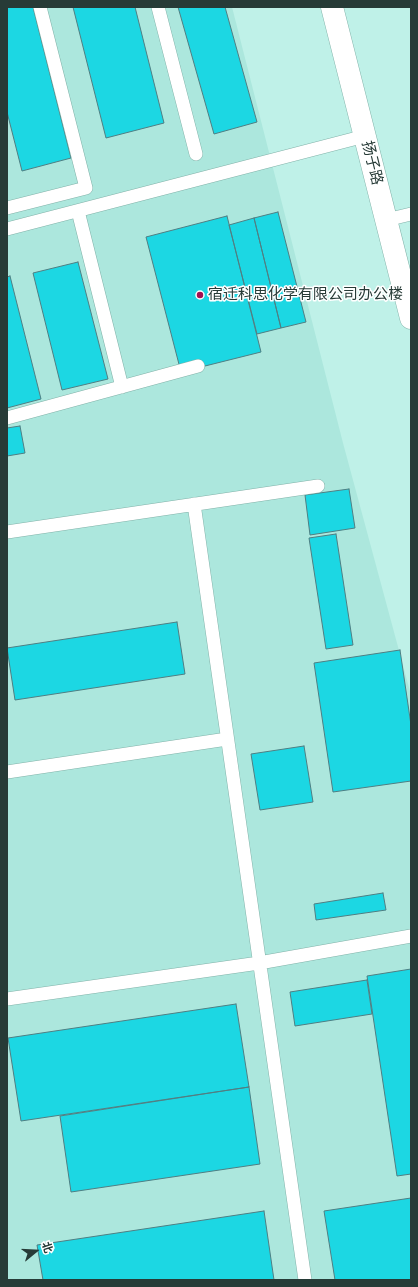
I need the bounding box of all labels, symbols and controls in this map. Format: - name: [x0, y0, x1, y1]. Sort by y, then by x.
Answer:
- street label: 扬子路: [358, 139, 386, 187]
- place label: 宿迁科思化学有限公司办公楼: [208, 286, 403, 304]
- marker: 宿迁科思化学有限公司办公楼: [195, 290, 205, 300]
- north arrow: [16, 1231, 56, 1271]
- text: 北: [39, 1240, 56, 1255]

